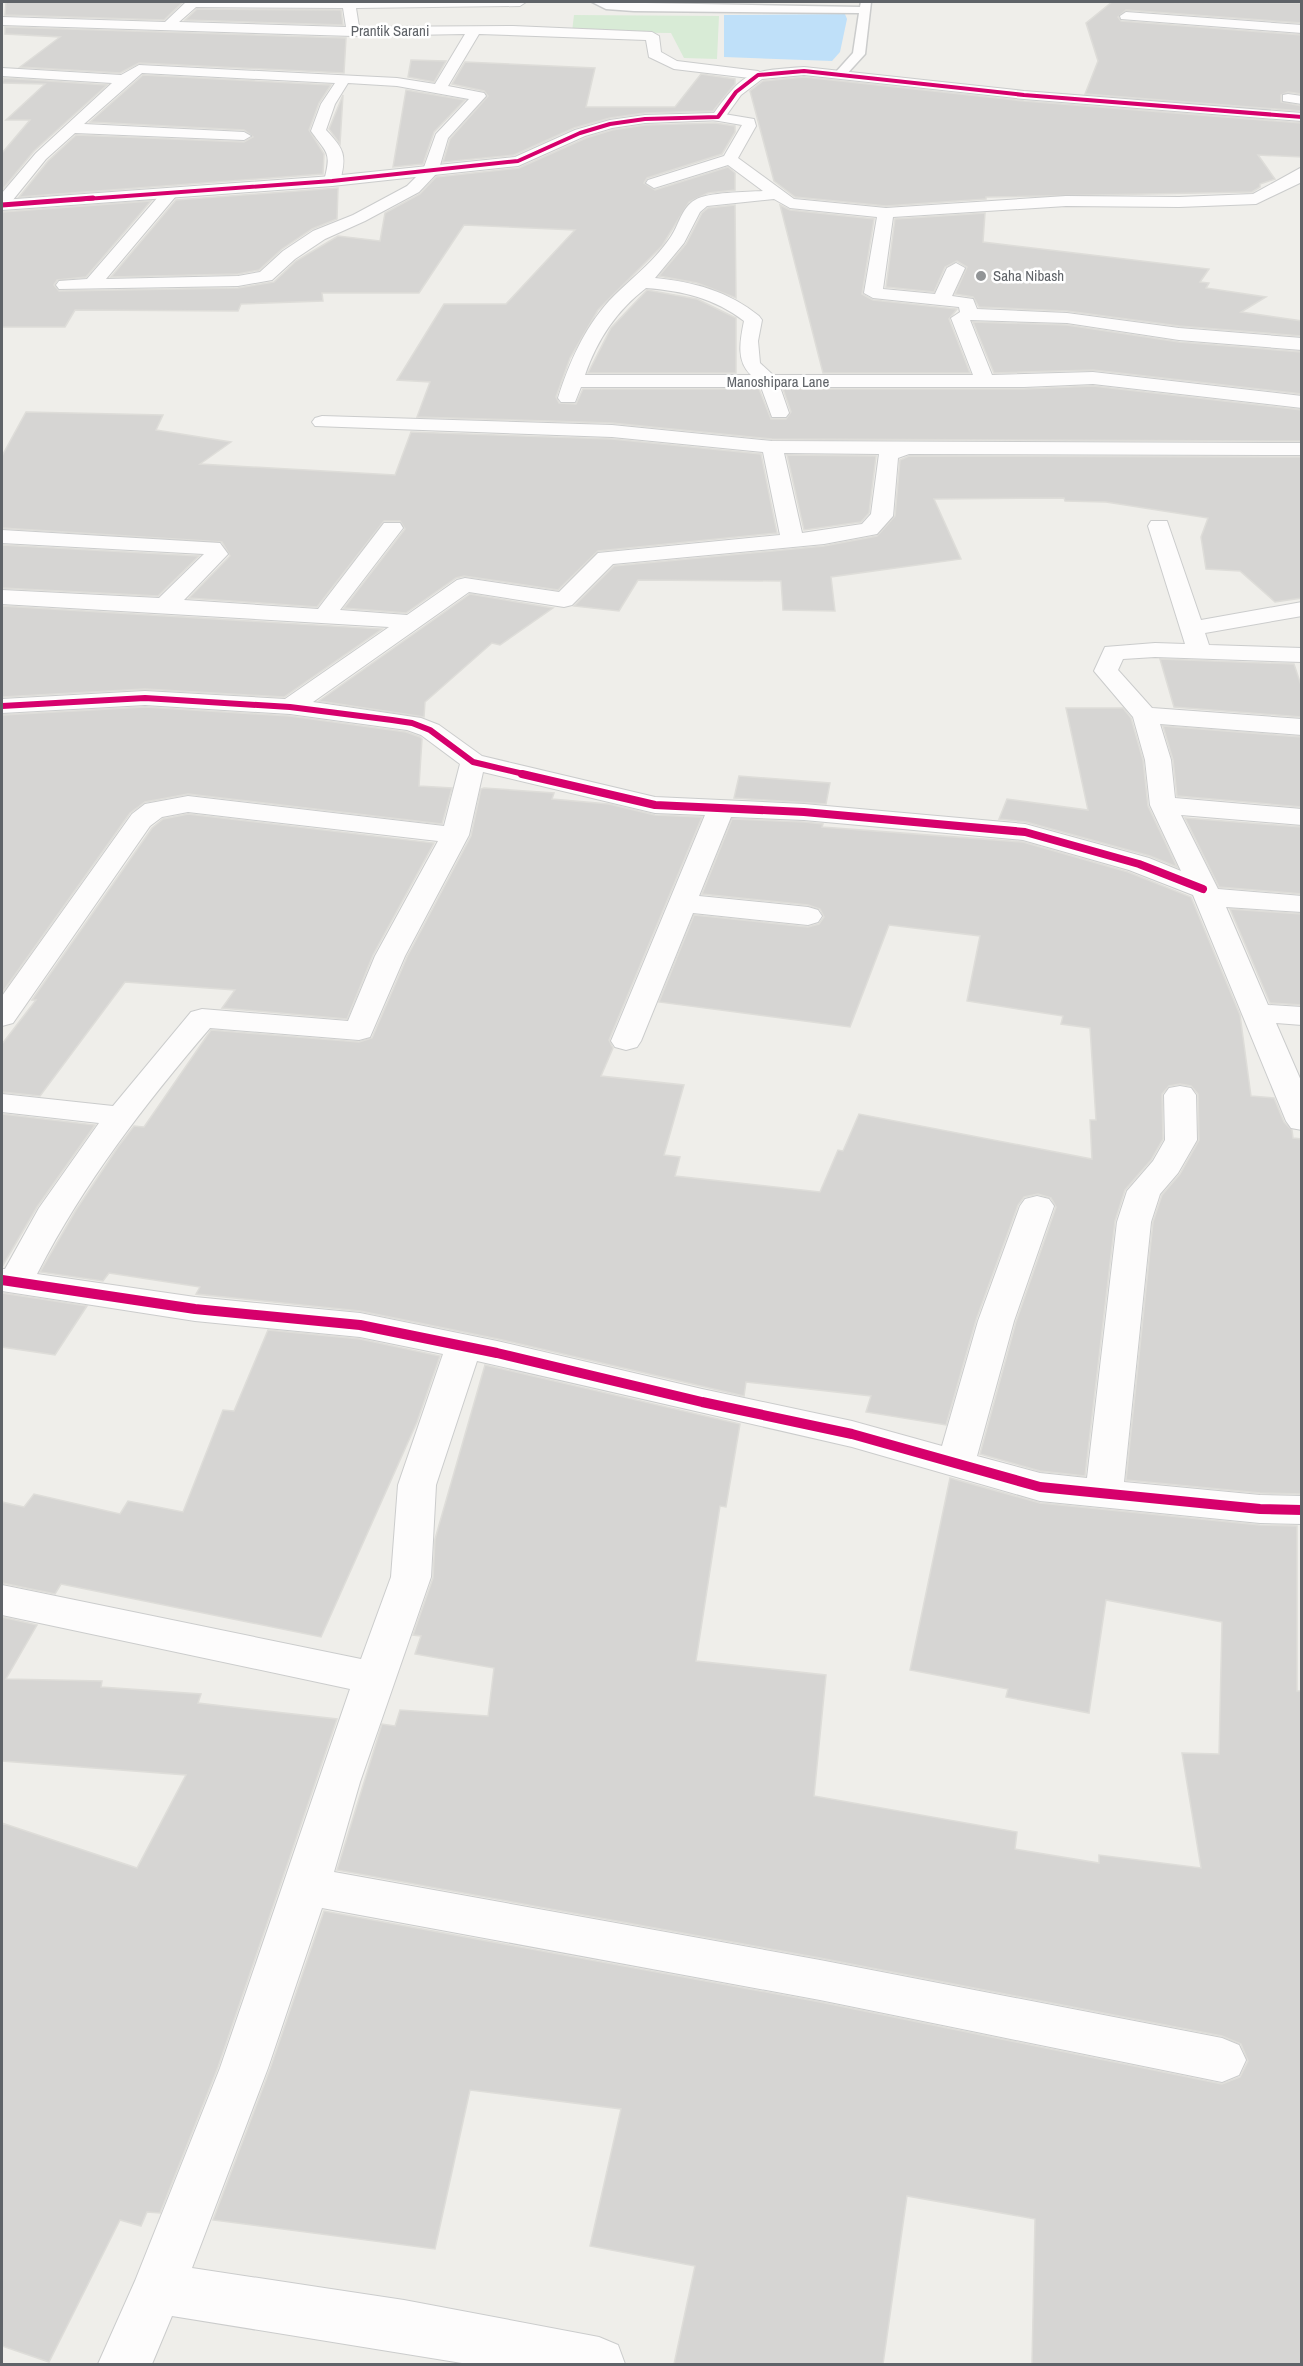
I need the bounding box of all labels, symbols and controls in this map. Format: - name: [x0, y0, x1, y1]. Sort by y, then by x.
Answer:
- street label: Prantik Sarani: [351, 20, 429, 41]
- place label: Saha Nibash: [993, 265, 1064, 286]
- marker: Saha Nibash: [974, 269, 988, 283]
- street label: Manoshipara Lane: [727, 371, 829, 392]

